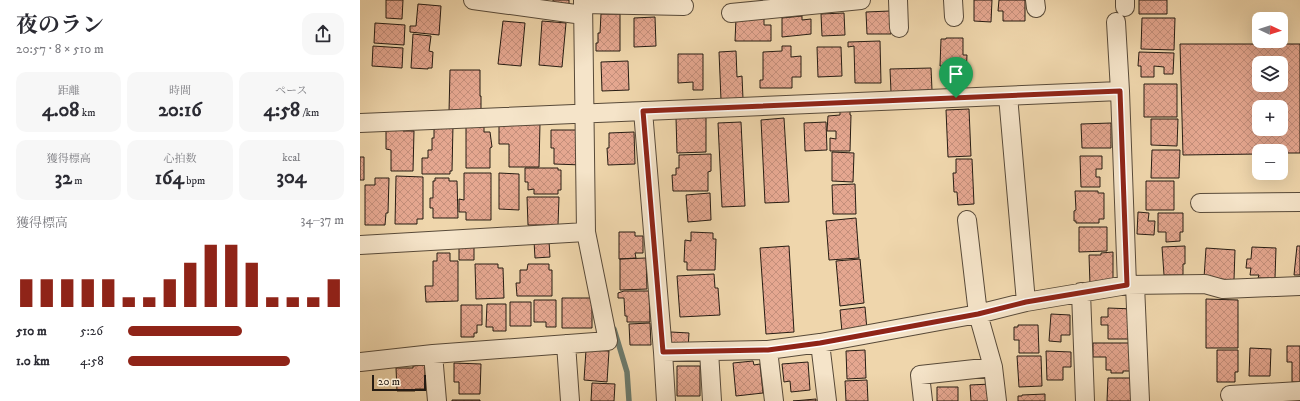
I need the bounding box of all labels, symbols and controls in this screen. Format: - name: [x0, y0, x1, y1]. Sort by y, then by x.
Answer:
- text: 夜のラン: [16, 12, 104, 39]
- north arrow: [1252, 12, 1288, 48]
- map controls: [1252, 12, 1288, 180]
- button: share: [302, 13, 344, 55]
- text: 20:57 · 8 × 510 m: [16, 41, 104, 57]
- button: layers: [1252, 56, 1288, 92]
- pin: [939, 57, 973, 98]
- icon: arrive: [945, 63, 967, 85]
- text: 距離: [58, 84, 80, 98]
- text: 時間: [169, 84, 191, 98]
- text: ペース: [275, 84, 308, 98]
- text: 4.08: [42, 98, 79, 123]
- text: 20:16: [158, 98, 202, 123]
- text: 4:58: [263, 98, 300, 123]
- button: +: [1252, 100, 1288, 136]
- text: km: [79, 106, 95, 120]
- text: /km: [300, 106, 319, 120]
- button: −: [1252, 144, 1288, 180]
- text: kcal: [282, 151, 300, 165]
- text: 獲得標高: [47, 152, 91, 166]
- text: 心拍数: [163, 152, 196, 166]
- text: 304: [276, 165, 306, 190]
- text: 32: [55, 166, 72, 191]
- text: 164: [155, 166, 184, 191]
- text: m: [72, 174, 83, 188]
- text: bpm: [184, 174, 205, 188]
- text: 34–37 m: [301, 212, 344, 228]
- text: 獲得標高: [16, 215, 68, 231]
- text: 510 m: [16, 323, 47, 339]
- text: 5:26: [80, 323, 103, 339]
- text: 1.0 km: [16, 353, 50, 369]
- text: 4:58: [80, 353, 104, 369]
- scale bar: [372, 373, 426, 392]
- text: 20 m: [378, 375, 400, 389]

